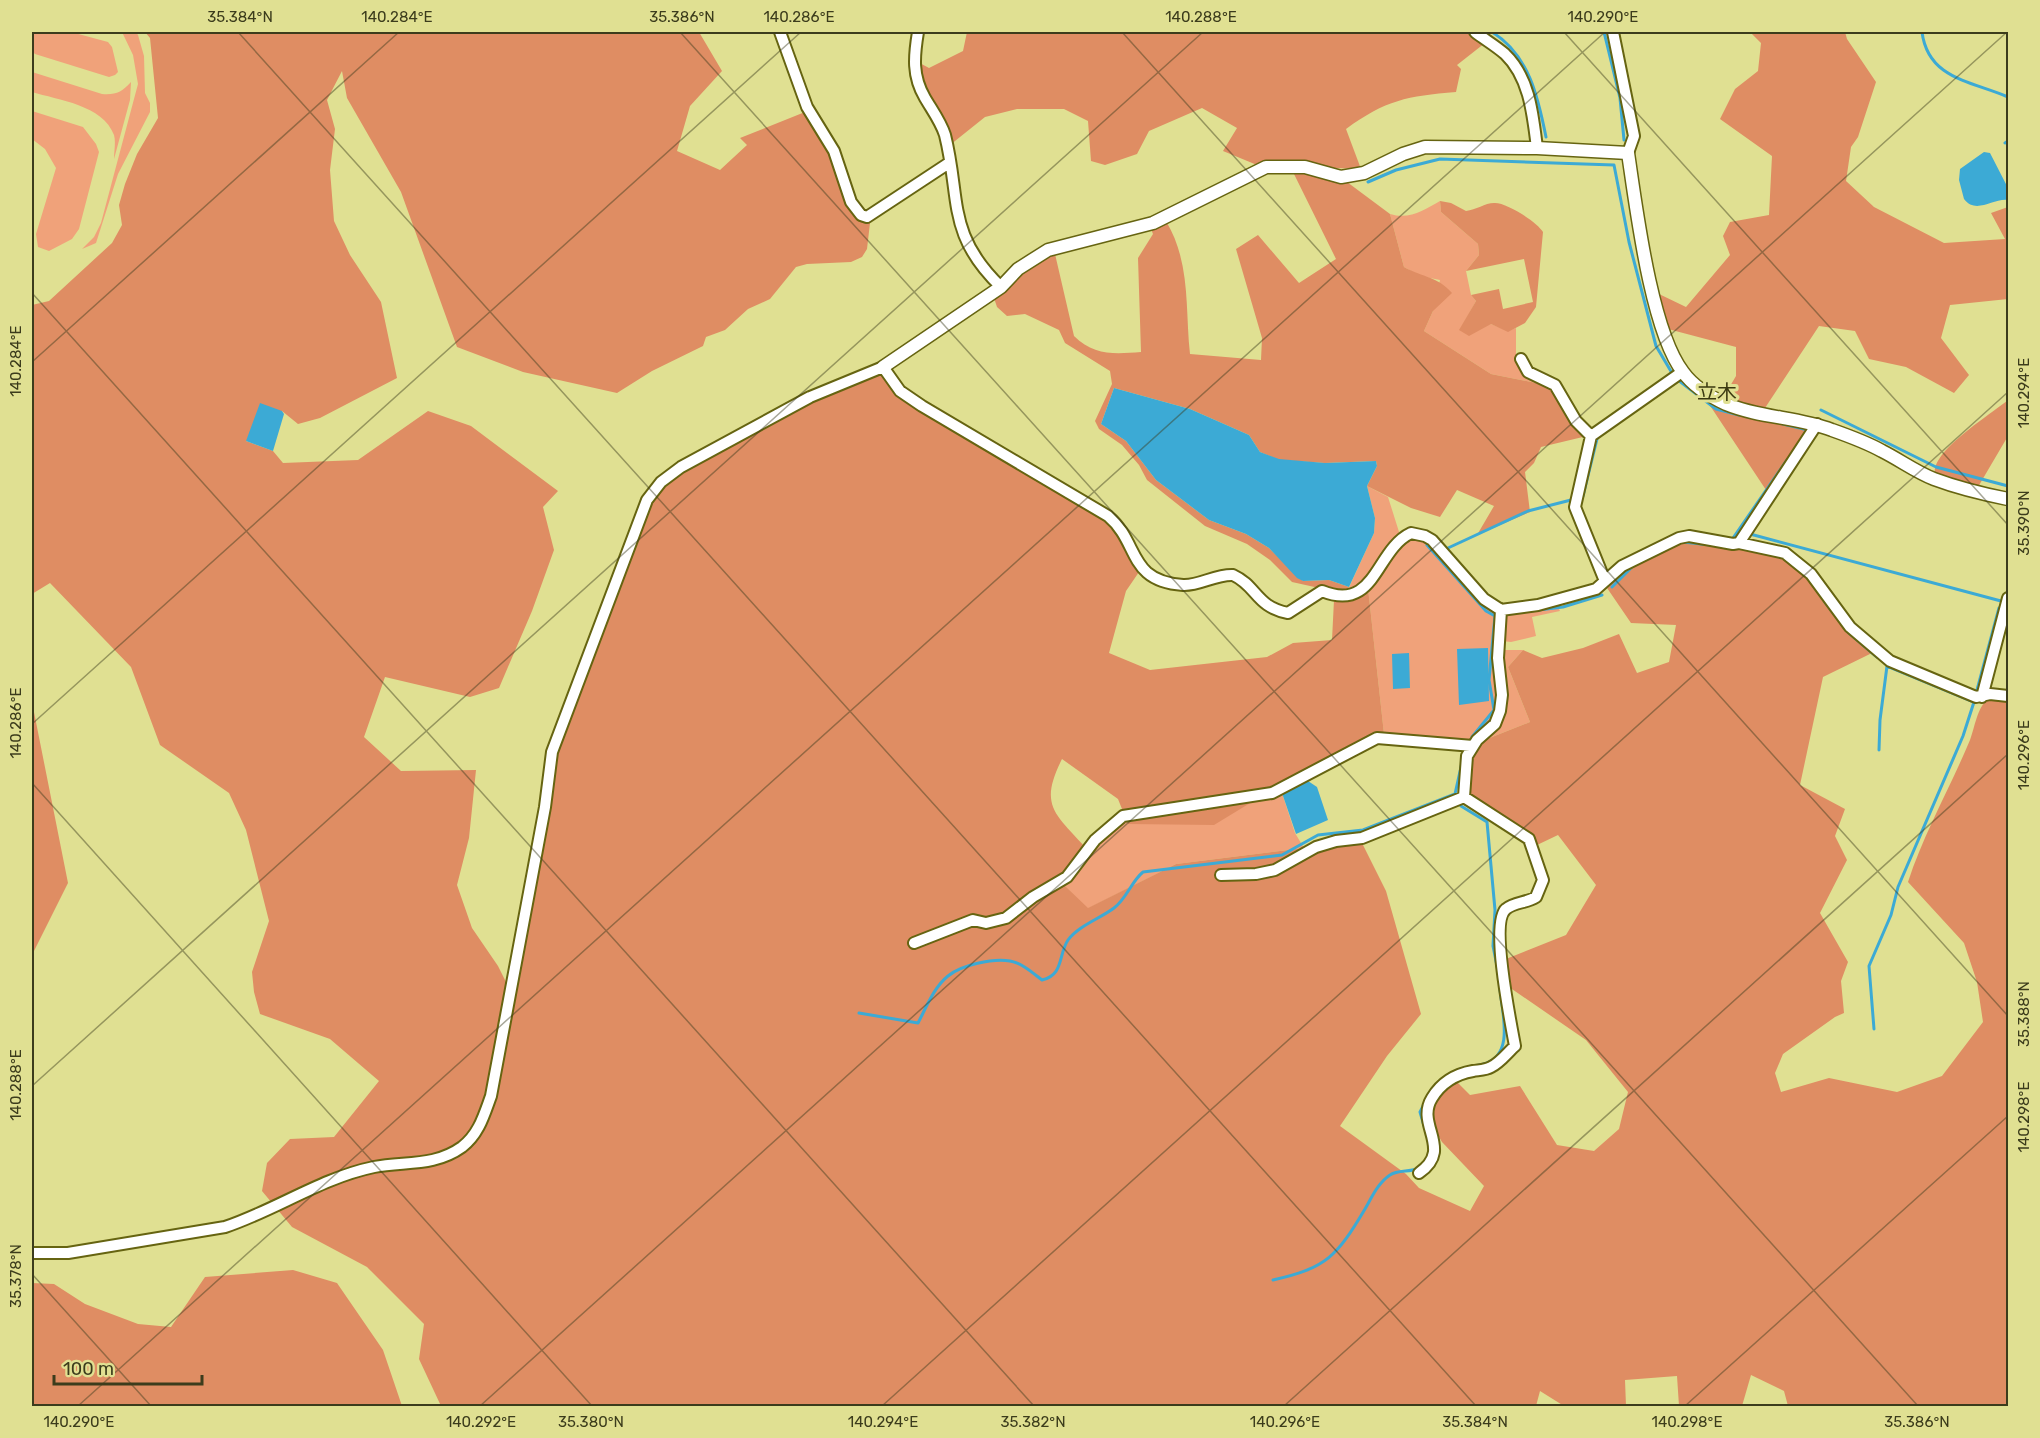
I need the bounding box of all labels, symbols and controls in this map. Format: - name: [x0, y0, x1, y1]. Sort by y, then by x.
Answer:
- text: 35.384°N: [207, 8, 273, 26]
- text: 140.284°E: [361, 8, 433, 26]
- text: 35.386°N: [649, 8, 715, 26]
- text: 140.286°E: [763, 8, 835, 26]
- text: 140.288°E: [1165, 8, 1237, 26]
- text: 140.290°E: [1568, 8, 1638, 26]
- text: 140.284°E: [7, 325, 25, 397]
- text: 140.294°E: [2015, 358, 2033, 428]
- district label: 立木: [1697, 380, 1737, 404]
- text: 35.390°N: [2015, 490, 2033, 556]
- text: 140.286°E: [7, 687, 25, 759]
- text: 140.296°E: [2015, 720, 2033, 790]
- text: 35.388°N: [2015, 981, 2033, 1047]
- text: 140.288°E: [7, 1049, 25, 1121]
- text: 140.298°E: [2015, 1082, 2033, 1152]
- text: 35.378°N: [7, 1244, 25, 1308]
- scale bar: [54, 1348, 202, 1386]
- text: 100 m: [63, 1358, 114, 1380]
- text: 140.290°E: [44, 1413, 114, 1431]
- text: 140.292°E: [446, 1413, 516, 1431]
- text: 35.380°N: [558, 1413, 624, 1431]
- text: 140.294°E: [848, 1413, 918, 1431]
- text: 35.382°N: [1000, 1413, 1066, 1431]
- text: 140.296°E: [1250, 1413, 1320, 1431]
- text: 35.384°N: [1442, 1413, 1508, 1431]
- text: 140.298°E: [1652, 1413, 1722, 1431]
- text: 35.386°N: [1884, 1413, 1950, 1431]

